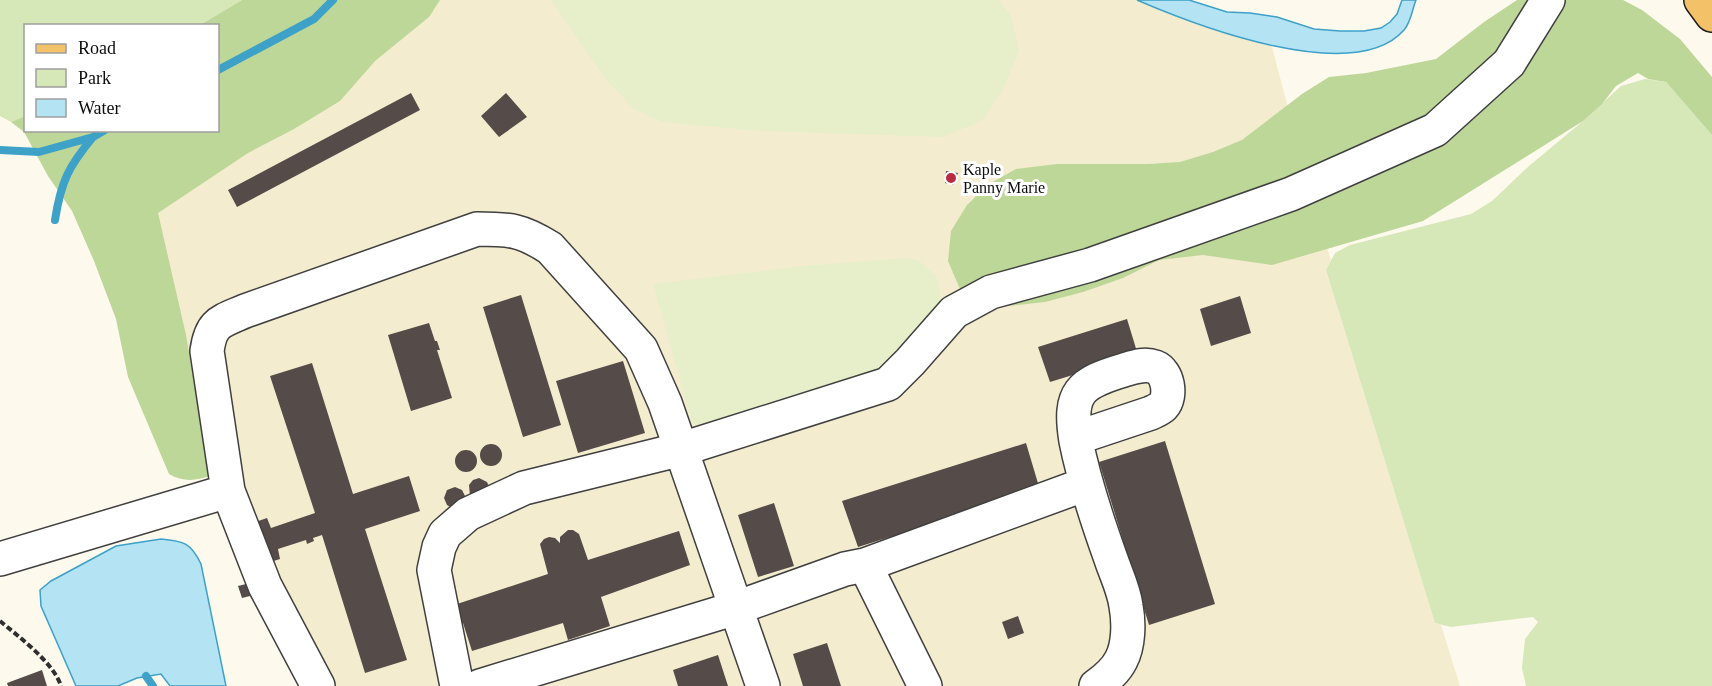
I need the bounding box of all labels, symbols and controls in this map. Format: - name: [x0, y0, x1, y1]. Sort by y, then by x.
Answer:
- legend: [24, 24, 219, 132]
- text: Road: [78, 38, 116, 58]
- text: Park: [78, 68, 111, 88]
- text: Water: [78, 98, 121, 118]
- place label: Kaple Panny Marie: [963, 161, 1045, 197]
- marker: Kaple Panny Marie: [944, 171, 958, 185]

